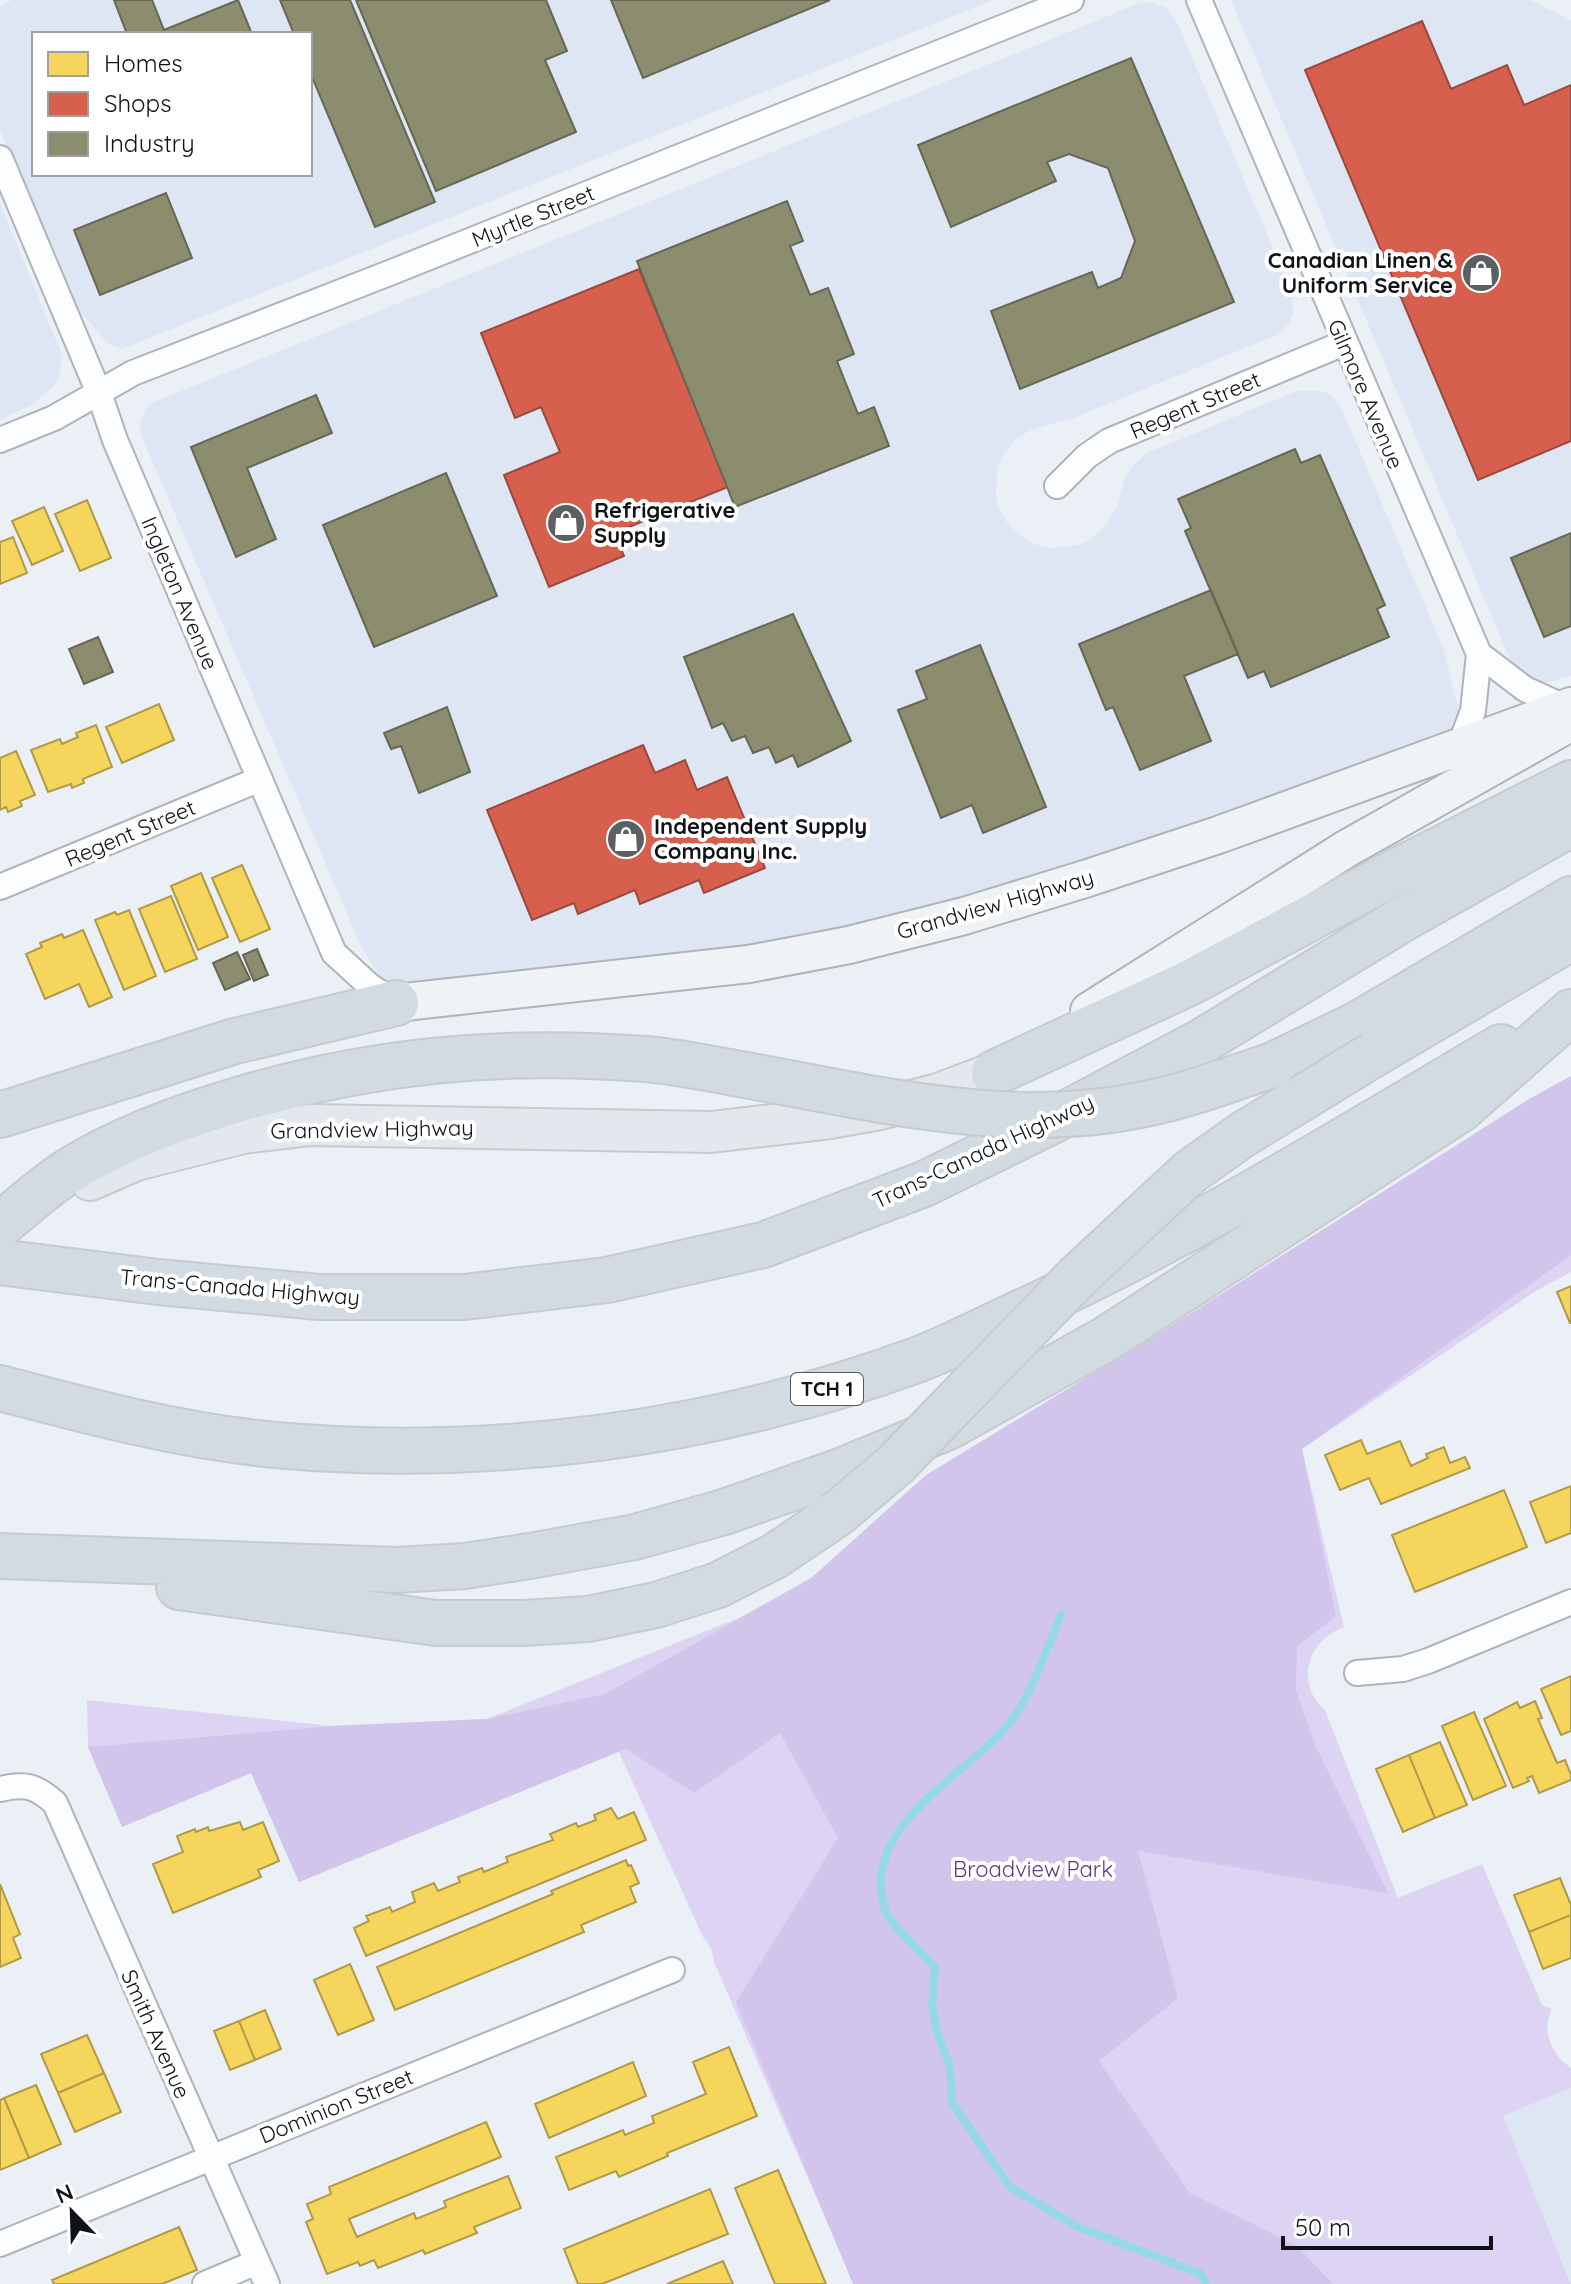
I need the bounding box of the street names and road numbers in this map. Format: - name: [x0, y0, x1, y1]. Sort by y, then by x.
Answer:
- street label: Myrtle Street: [467, 179, 599, 253]
- street label: Gilmore Avenue: [1322, 315, 1410, 473]
- street label: Regent Street: [1126, 365, 1264, 445]
- street label: Ingleton Avenue: [135, 512, 225, 674]
- street label: Regent Street: [61, 793, 199, 873]
- street label: Grandview Highway: [893, 863, 1097, 945]
- street label: Trans-Canada Highway: [868, 1087, 1098, 1215]
- street label: Grandview Highway: [270, 1113, 474, 1145]
- street label: Trans-Canada Highway: [119, 1263, 361, 1311]
- road number: TCH 1: [791, 1373, 863, 1405]
- street label: Smith Avenue: [115, 1965, 197, 2103]
- street label: Dominion Street: [255, 2062, 417, 2150]

